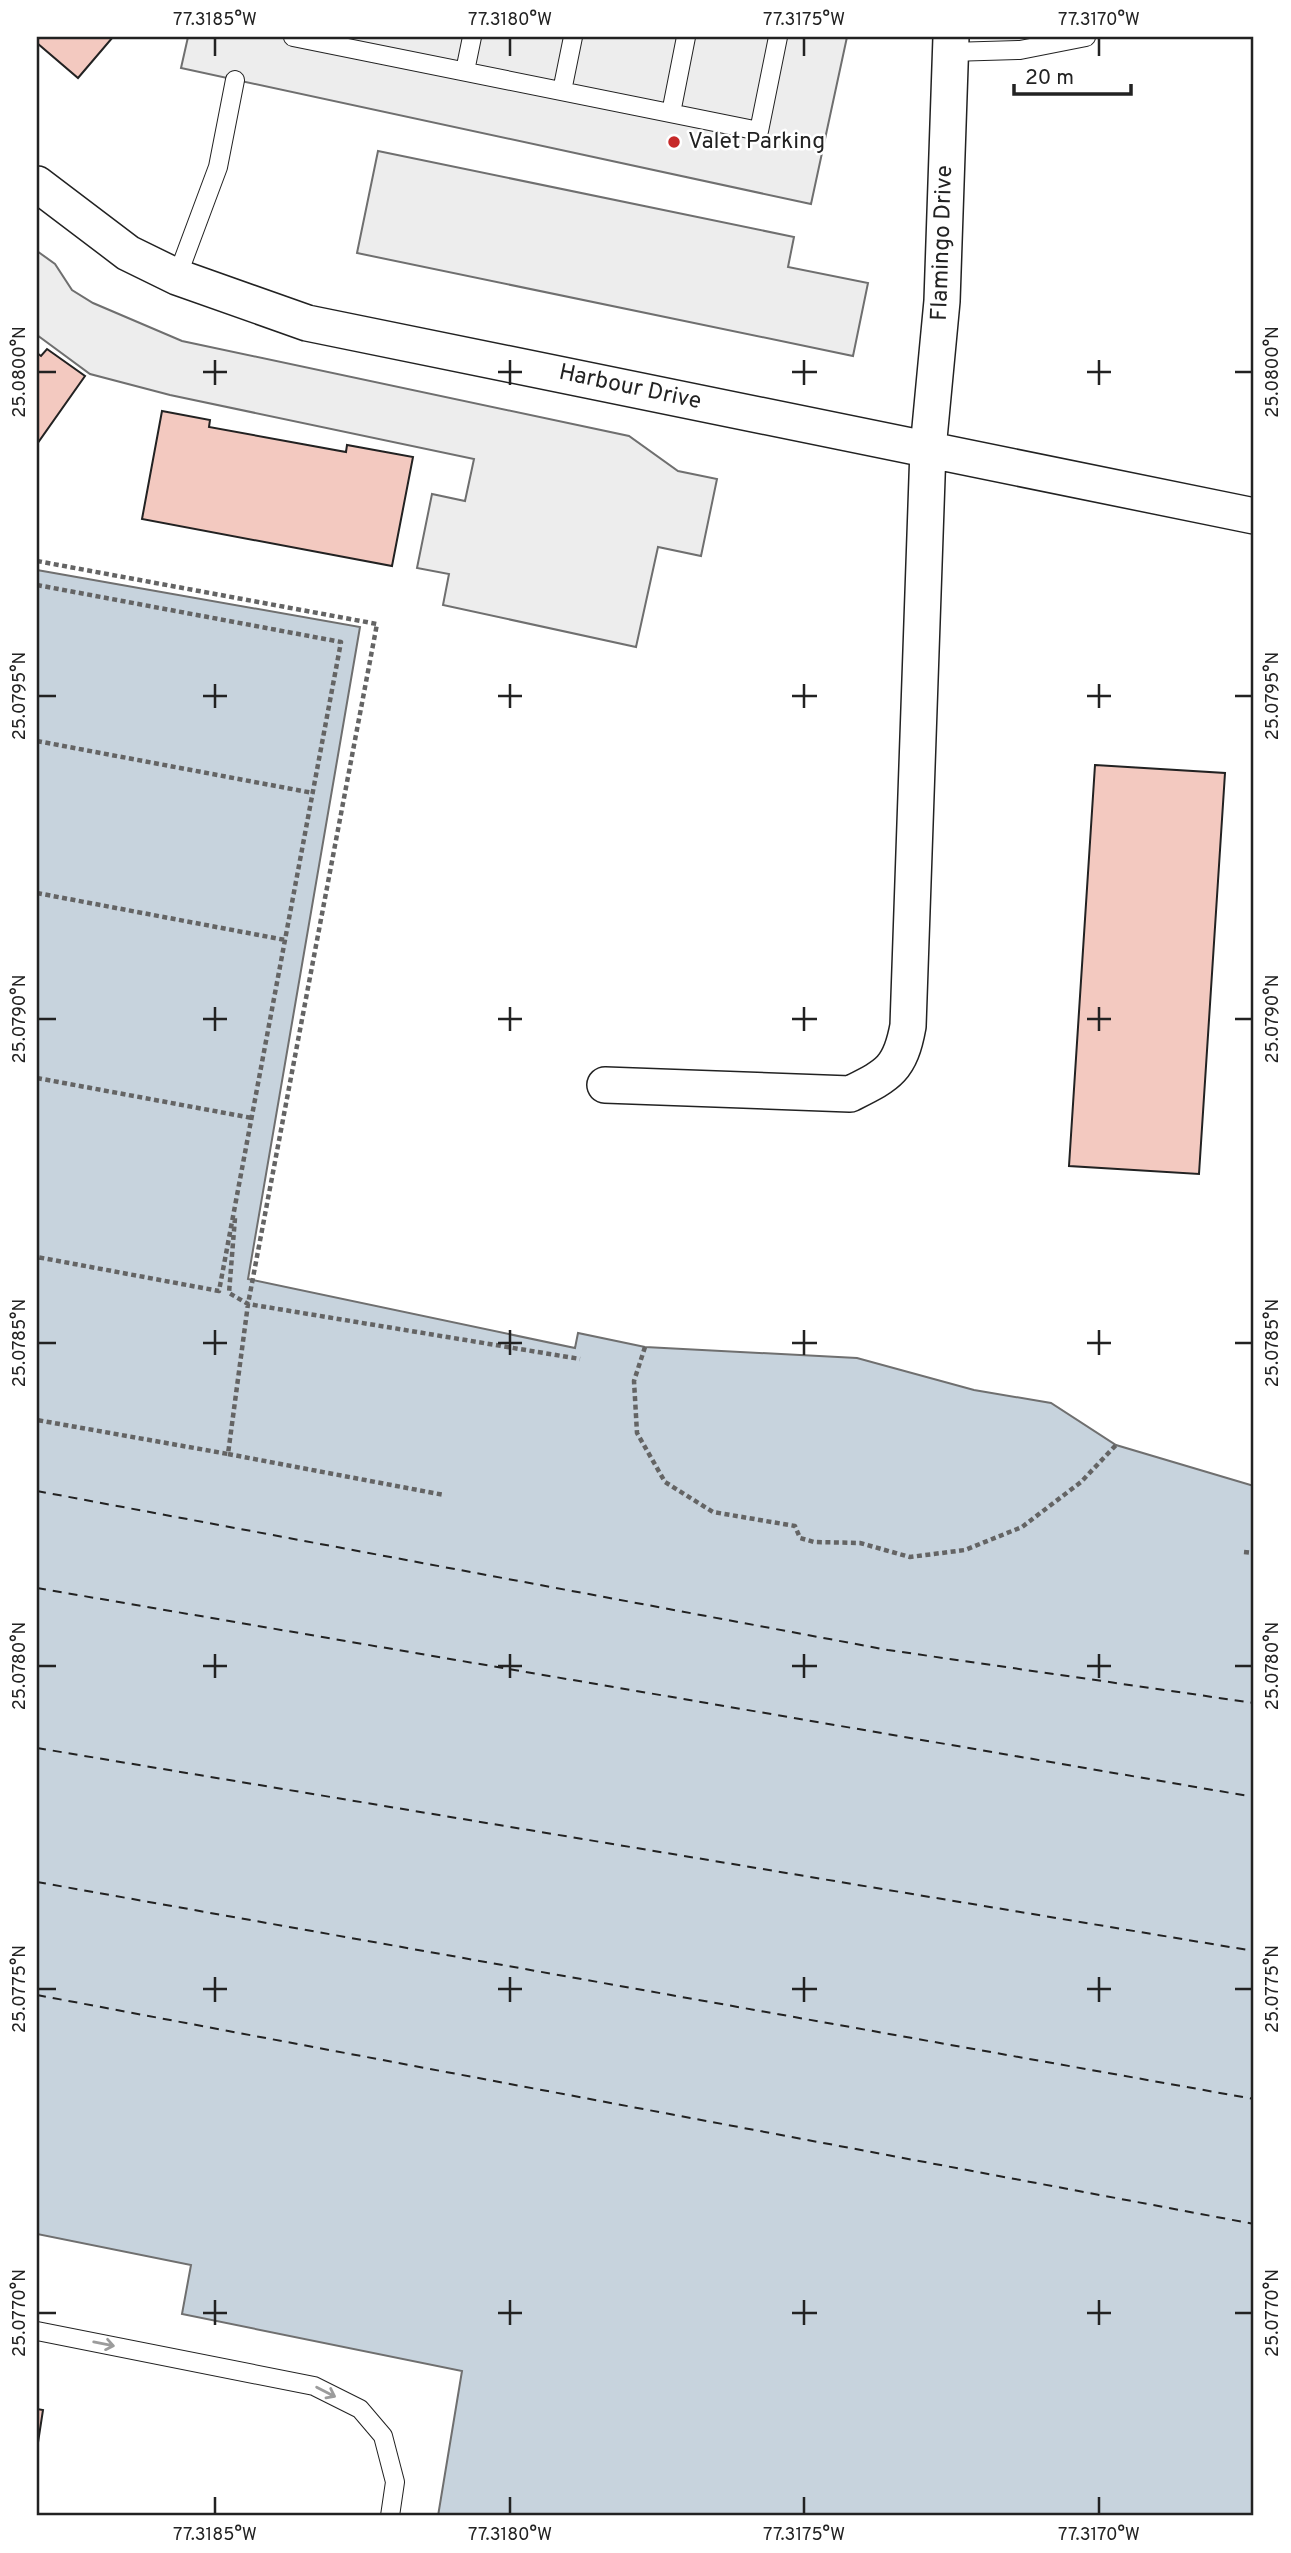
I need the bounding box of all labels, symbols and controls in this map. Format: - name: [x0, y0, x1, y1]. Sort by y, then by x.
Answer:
- text: 77.3185°W: [173, 9, 257, 32]
- text: 77.3180°W: [468, 9, 552, 32]
- text: 77.3175°W: [763, 9, 845, 32]
- text: 77.3170°W: [1058, 9, 1140, 32]
- scale bar: [1014, 52, 1132, 96]
- text: 20 m: [1025, 65, 1074, 92]
- place label: Valet Parking: [688, 128, 825, 157]
- marker: Valet Parking: [666, 134, 682, 150]
- street label: Flamingo Drive: [926, 165, 960, 321]
- text: 25.0800°N: [9, 326, 32, 418]
- text: 25.0800°N: [1262, 326, 1285, 418]
- street label: Harbour Drive: [556, 359, 704, 417]
- text: 25.0795°N: [9, 652, 32, 740]
- text: 25.0795°N: [1262, 652, 1285, 740]
- text: 25.0790°N: [9, 975, 32, 1063]
- text: 25.0790°N: [1262, 975, 1285, 1063]
- text: 25.0785°N: [9, 1299, 32, 1387]
- text: 25.0785°N: [1262, 1299, 1285, 1387]
- text: 25.0780°N: [9, 1622, 32, 1710]
- text: 25.0780°N: [1262, 1622, 1285, 1710]
- text: 25.0775°N: [9, 1945, 32, 2033]
- text: 25.0775°N: [1262, 1945, 1285, 2033]
- text: 25.0770°N: [9, 2269, 32, 2357]
- text: 25.0770°N: [1262, 2269, 1285, 2357]
- one-way arrow: [92, 2337, 115, 2351]
- one-way arrow: [315, 2385, 336, 2399]
- text: 77.3185°W: [173, 2524, 257, 2547]
- text: 77.3180°W: [468, 2524, 552, 2547]
- text: 77.3175°W: [763, 2524, 845, 2547]
- text: 77.3170°W: [1058, 2524, 1140, 2547]

